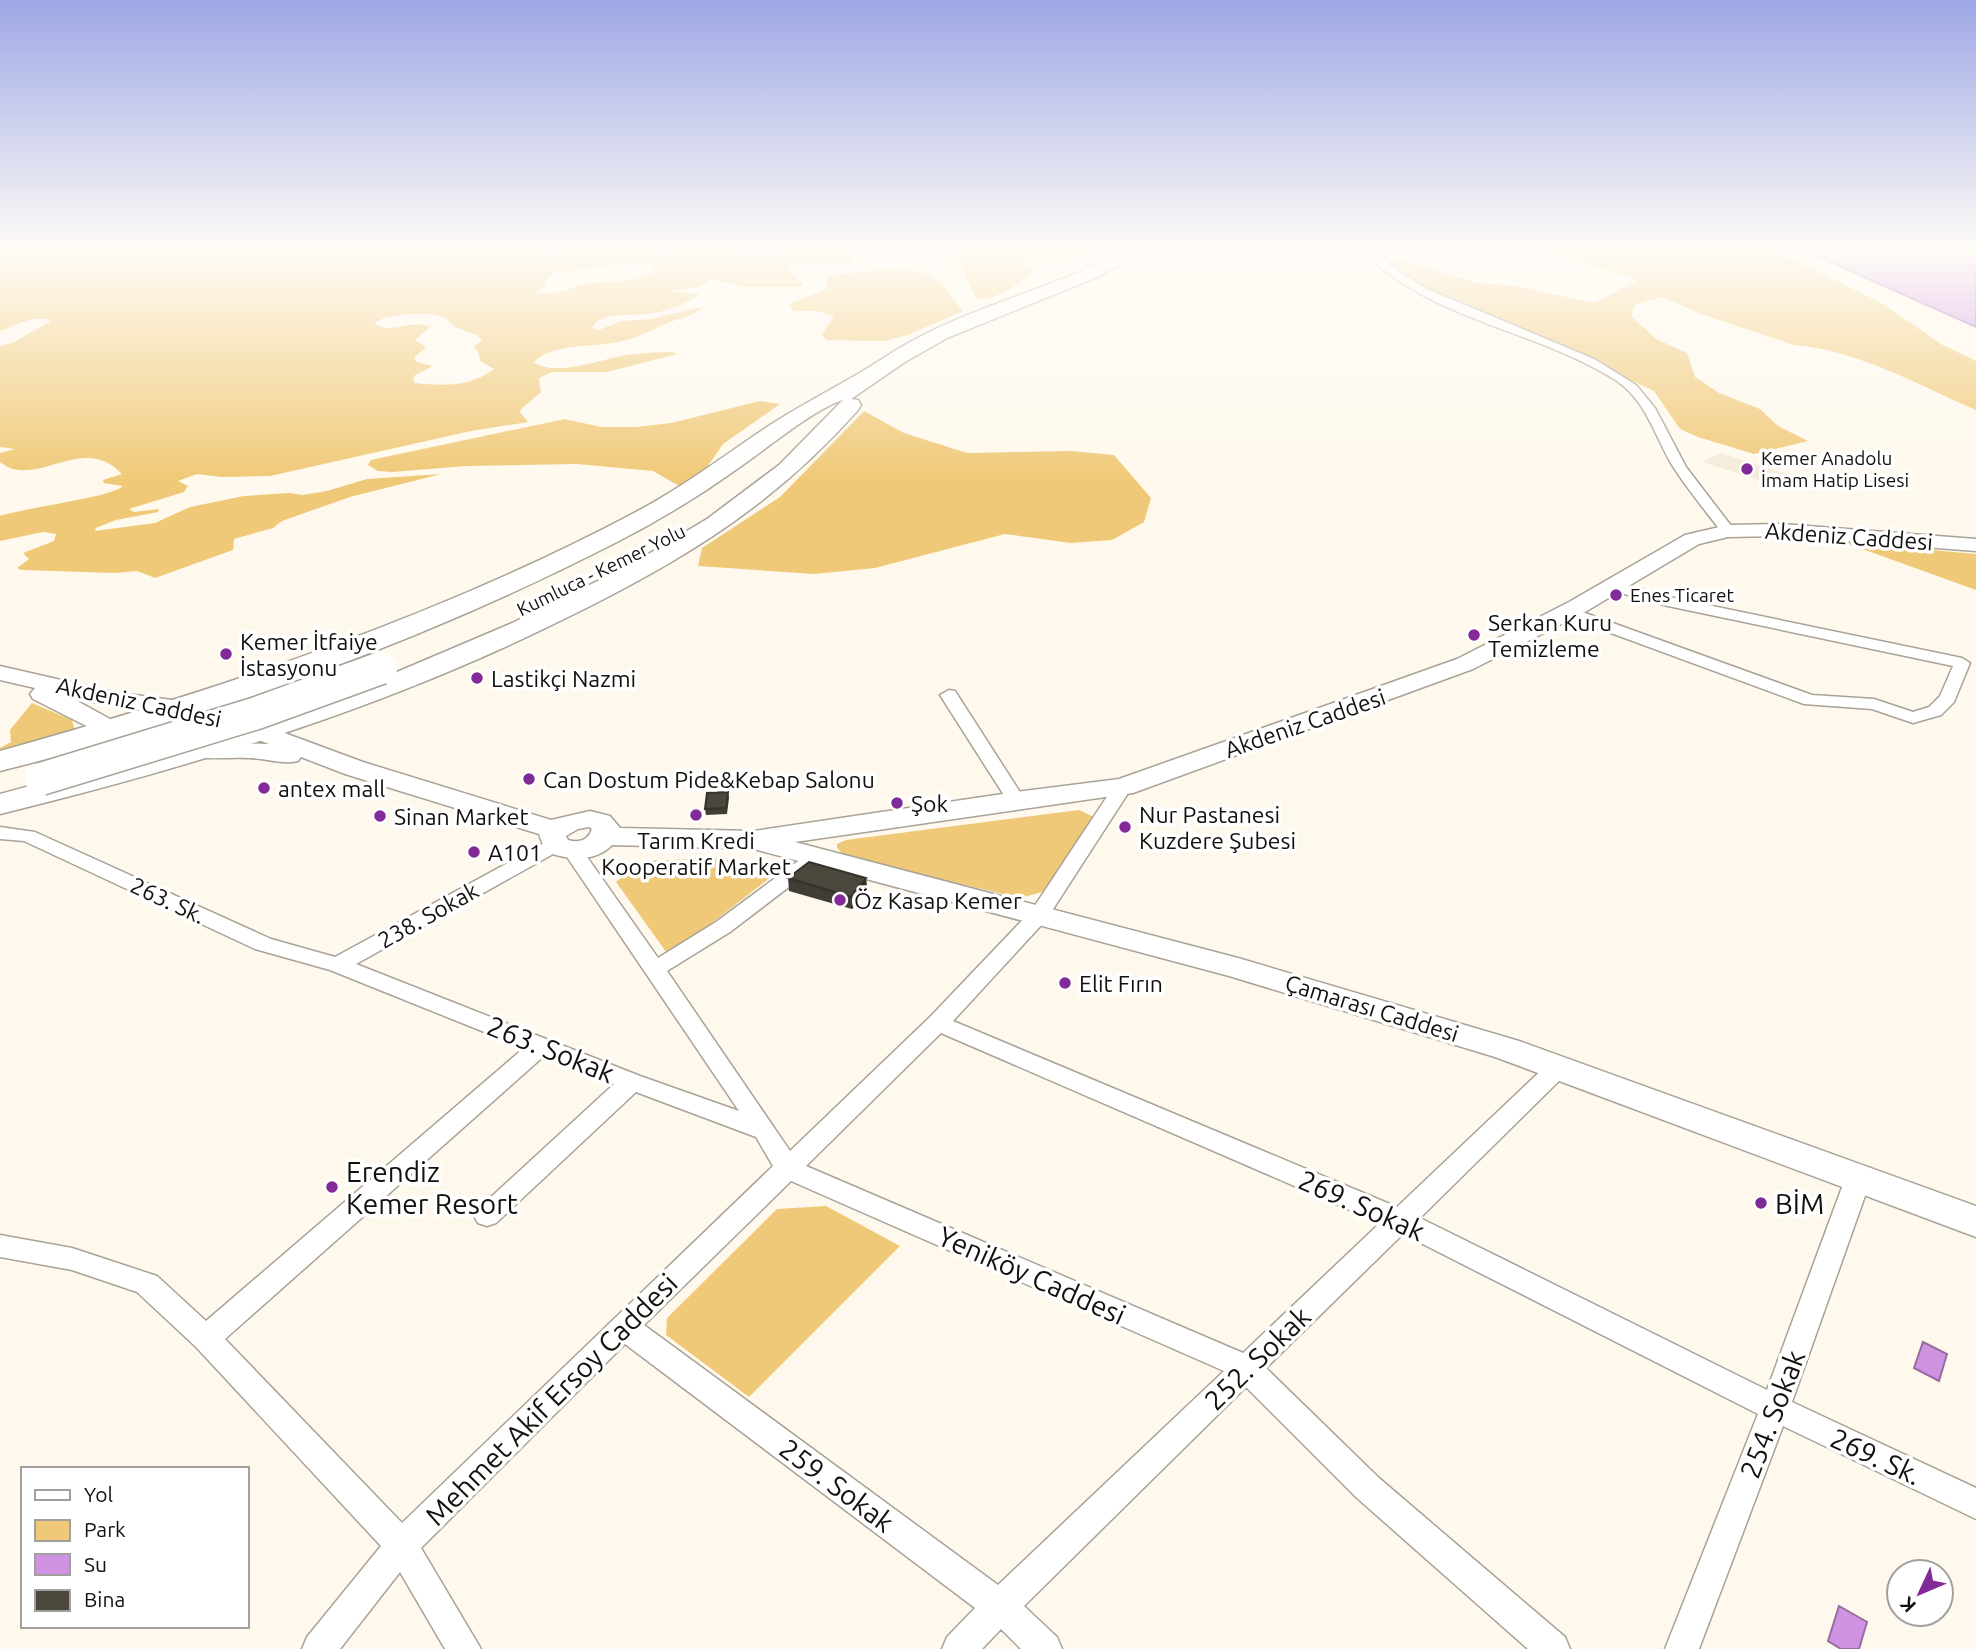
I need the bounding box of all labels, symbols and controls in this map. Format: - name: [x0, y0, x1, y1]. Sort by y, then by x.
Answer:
- place label: Kemer Anadolu İmam Hatip Lisesi: [1761, 447, 1909, 491]
- marker: Kemer Anadolu İmam Hatip Lisesi: [1739, 461, 1755, 477]
- street label: Akdeniz Caddesi: [1764, 518, 1934, 554]
- street label: Kumluca - Kemer Yolu: [513, 520, 689, 620]
- place label: Enes Ticaret: [1630, 584, 1734, 606]
- marker: Enes Ticaret: [1608, 587, 1624, 603]
- place label: Serkan Kuru Temizleme: [1488, 610, 1612, 661]
- marker: Serkan Kuru Temizleme: [1466, 627, 1482, 643]
- place label: Kemer İtfaiye İstasyonu: [240, 629, 378, 680]
- marker: Kemer İtfaiye İstasyonu: [218, 646, 234, 662]
- place label: Lastikçi Nazmi: [491, 666, 636, 691]
- marker: Lastikçi Nazmi: [469, 670, 485, 686]
- street label: Akdeniz Caddesi: [54, 672, 224, 732]
- street label: Akdeniz Caddesi: [1221, 684, 1389, 762]
- place label: Can Dostum Pide&Kebap Salonu: [543, 767, 875, 792]
- marker: Can Dostum Pide&Kebap Salonu: [521, 771, 537, 787]
- place label: antex mall: [278, 776, 385, 801]
- marker: antex mall: [256, 780, 272, 796]
- place label: Şok: [911, 791, 949, 816]
- marker: Şok: [889, 795, 905, 811]
- place label: Nur Pastanesi Kuzdere Şubesi: [1139, 802, 1296, 853]
- place label: Sinan Market: [394, 804, 528, 829]
- marker: Tarım Kredi Kooperatif Market: [688, 807, 704, 823]
- marker: Sinan Market: [372, 808, 388, 824]
- marker: Nur Pastanesi Kuzdere Şubesi: [1117, 819, 1133, 835]
- place label: Tarım Kredi Kooperatif Market: [601, 828, 791, 879]
- place label: A101: [488, 840, 542, 865]
- marker: A101: [466, 844, 482, 860]
- street label: 263. Sk.: [127, 872, 209, 928]
- street label: 238. Sokak: [374, 877, 483, 953]
- place label: Öz Kasap Kemer: [854, 888, 1022, 913]
- marker: Öz Kasap Kemer: [832, 892, 848, 908]
- street label: Çamarası Caddesi: [1282, 970, 1462, 1046]
- place label: Elit Fırın: [1079, 971, 1163, 996]
- marker: Elit Fırın: [1057, 975, 1073, 991]
- street label: 263. Sokak: [483, 1009, 619, 1089]
- place label: Erendiz Kemer Resort: [346, 1156, 518, 1219]
- street label: 269. Sokak: [1294, 1164, 1430, 1246]
- marker: Erendiz Kemer Resort: [324, 1179, 340, 1195]
- place label: BİM: [1775, 1188, 1824, 1219]
- marker: BİM: [1753, 1195, 1769, 1211]
- street label: Yeniköy Caddesi: [934, 1220, 1130, 1330]
- street label: Mehmet Akif Ersoy Caddesi: [419, 1267, 683, 1531]
- street label: 252. Sokak: [1198, 1300, 1316, 1416]
- street label: 254. Sokak: [1733, 1346, 1811, 1482]
- street label: 269. Sk.: [1826, 1422, 1926, 1490]
- street label: 259. Sokak: [774, 1432, 900, 1538]
- legend: [21, 1467, 248, 1628]
- text: Yol: [84, 1482, 113, 1506]
- text: Park: [84, 1517, 126, 1541]
- text: Su: [84, 1552, 107, 1576]
- north arrow: [1885, 1558, 1955, 1628]
- text: Bina: [84, 1587, 125, 1611]
- text: K: [1895, 1592, 1920, 1617]

